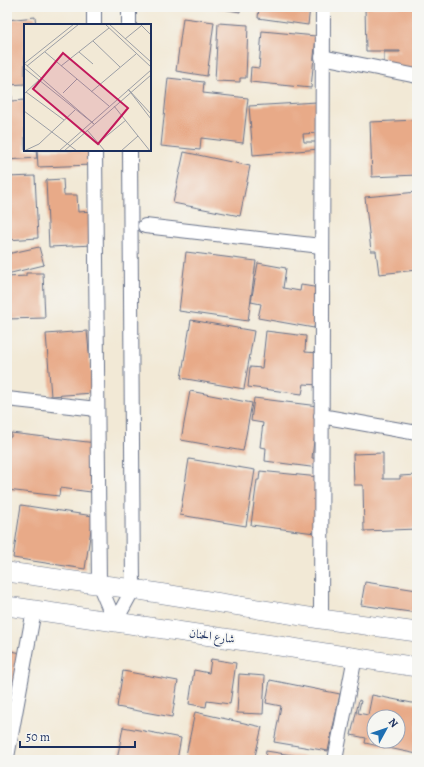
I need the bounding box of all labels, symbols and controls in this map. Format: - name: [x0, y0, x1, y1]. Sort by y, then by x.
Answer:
- inset map: [24, 24, 151, 151]
- street label: شارع الحنان: [188, 625, 236, 650]
- north arrow: [366, 709, 406, 749]
- text: N: [385, 715, 402, 731]
- scale bar: [20, 723, 135, 749]
- text: 50 m: [26, 729, 50, 745]

